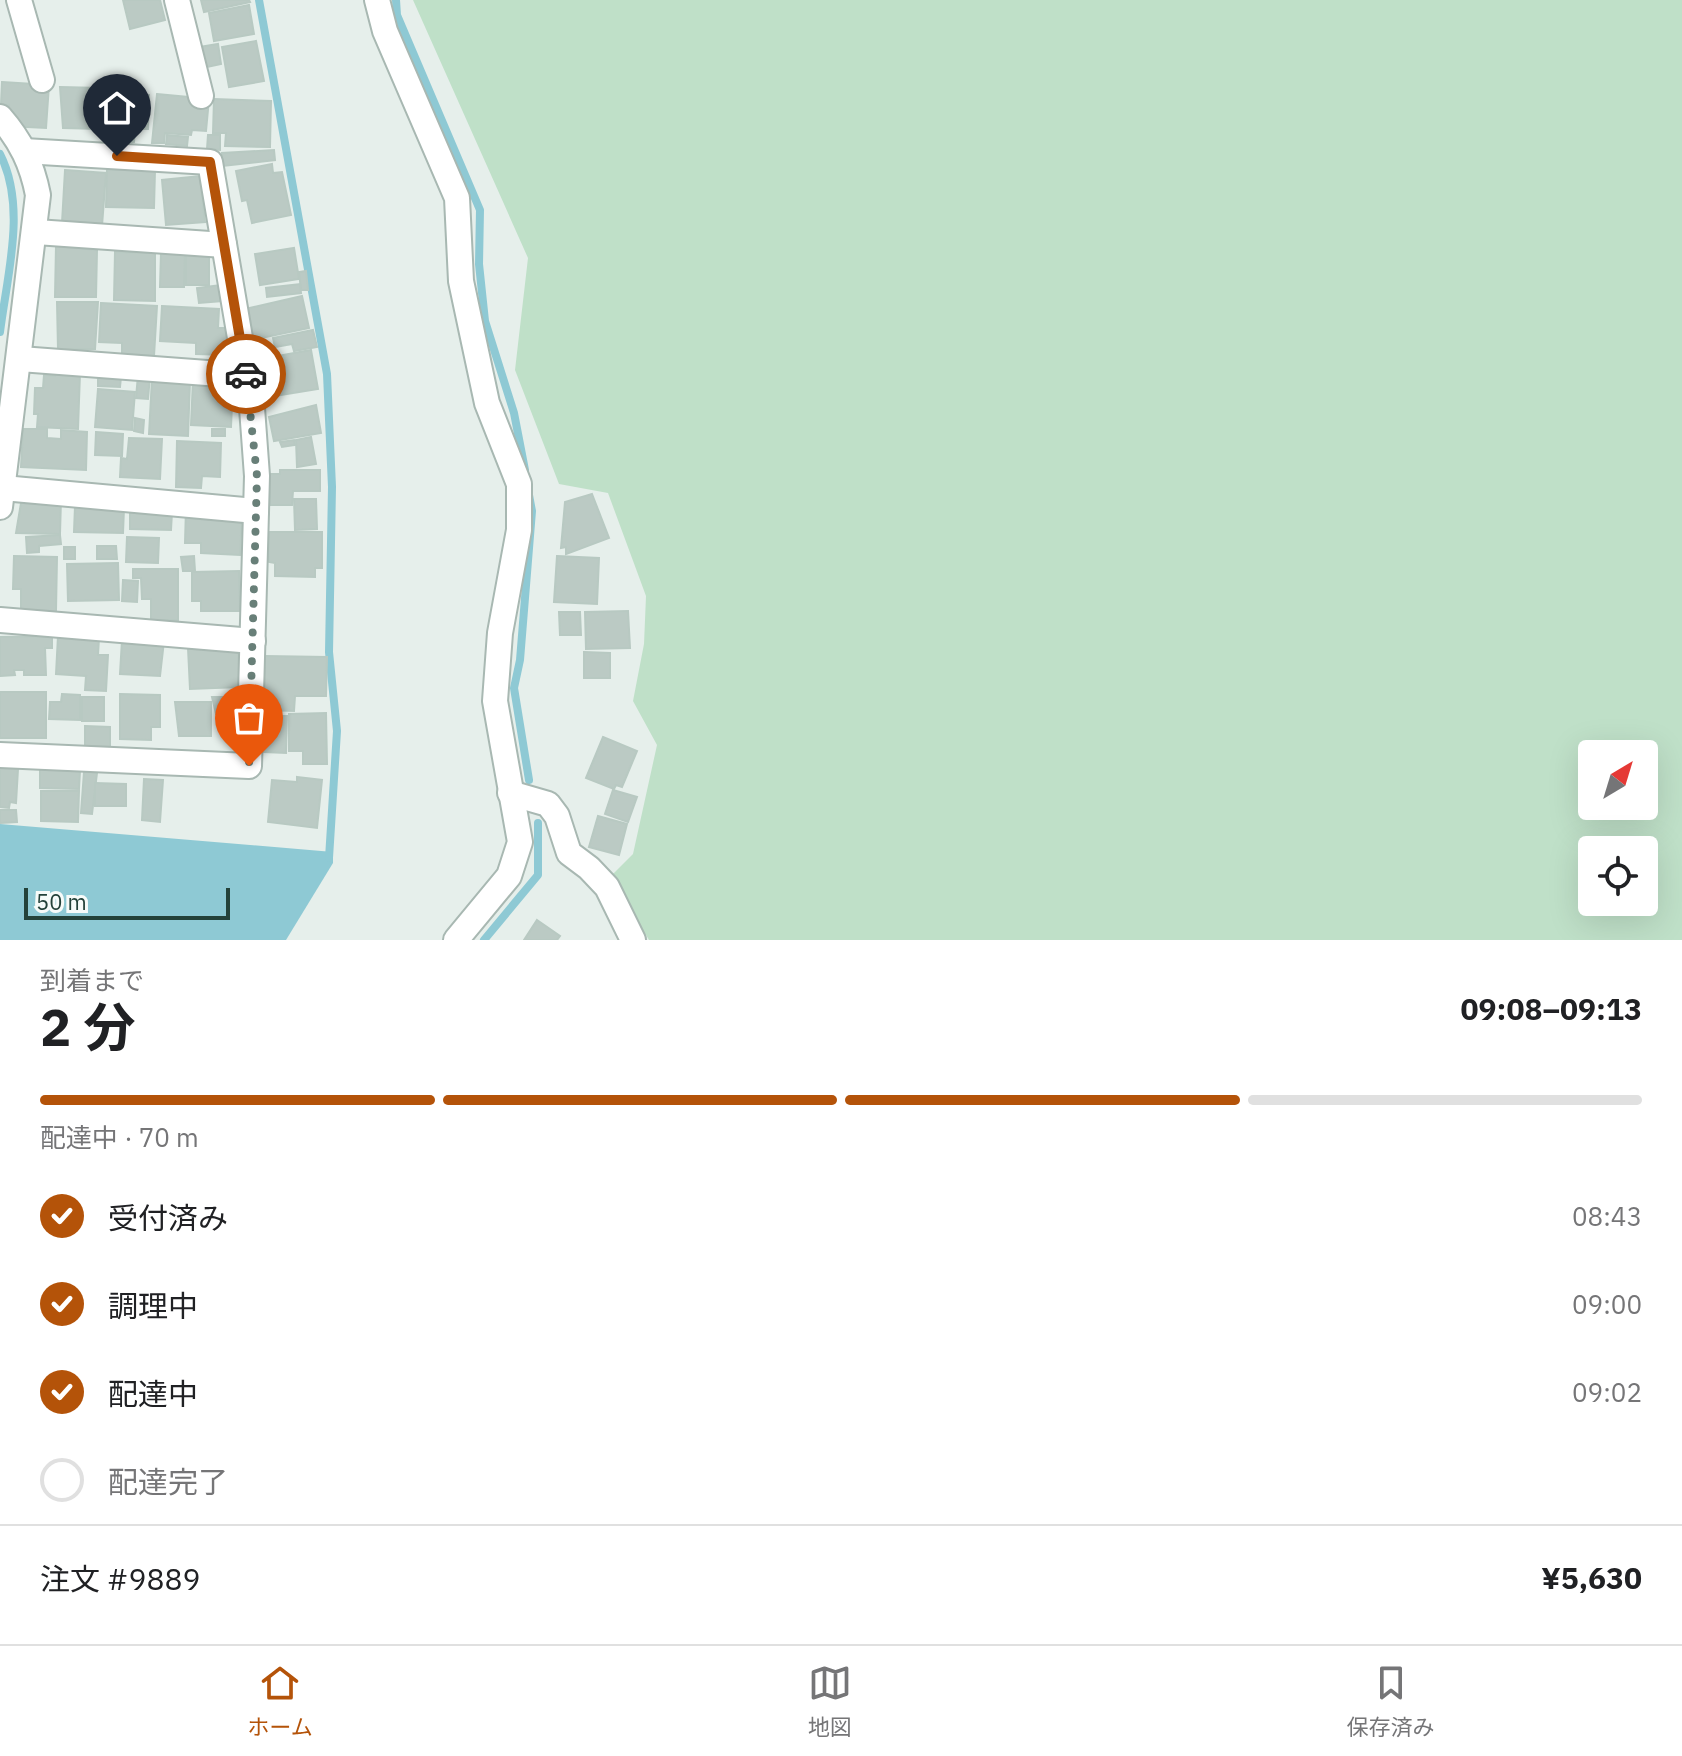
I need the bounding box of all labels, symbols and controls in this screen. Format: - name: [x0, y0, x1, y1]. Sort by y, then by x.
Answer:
- pin: [83, 74, 151, 156]
- icon: home: [95, 86, 139, 130]
- courier: [206, 334, 286, 414]
- icon: car: [224, 352, 268, 396]
- pin: [215, 684, 283, 766]
- icon: bag: [227, 696, 271, 740]
- north arrow: [1578, 740, 1658, 820]
- map controls: [1578, 740, 1658, 916]
- button: locate: [1578, 836, 1658, 916]
- scale bar: [24, 884, 230, 920]
- text: 50 m: [36, 887, 87, 916]
- text: 到着まで: [40, 963, 144, 997]
- text: 09:08–09:13: [1461, 989, 1642, 1028]
- text: 2 分: [40, 993, 135, 1060]
- text: 配達中 · 70 m: [40, 1120, 199, 1154]
- icon: check: [40, 1194, 84, 1238]
- text: 受付済み: [108, 1198, 228, 1237]
- text: 08:43: [1572, 1199, 1642, 1233]
- icon: check: [40, 1282, 84, 1326]
- text: 調理中: [108, 1286, 198, 1325]
- text: 09:00: [1572, 1287, 1642, 1321]
- icon: check: [40, 1370, 84, 1414]
- text: 配達中: [108, 1374, 198, 1413]
- text: 09:02: [1572, 1375, 1642, 1409]
- text: 配達完了: [108, 1462, 228, 1501]
- text: ¥5,630: [1541, 1558, 1642, 1597]
- text: 注文 #9889: [40, 1559, 200, 1598]
- tab: ホーム: [247, 1661, 313, 1741]
- tab: 地図: [808, 1661, 852, 1741]
- tab: 保存済み: [1347, 1661, 1435, 1741]

